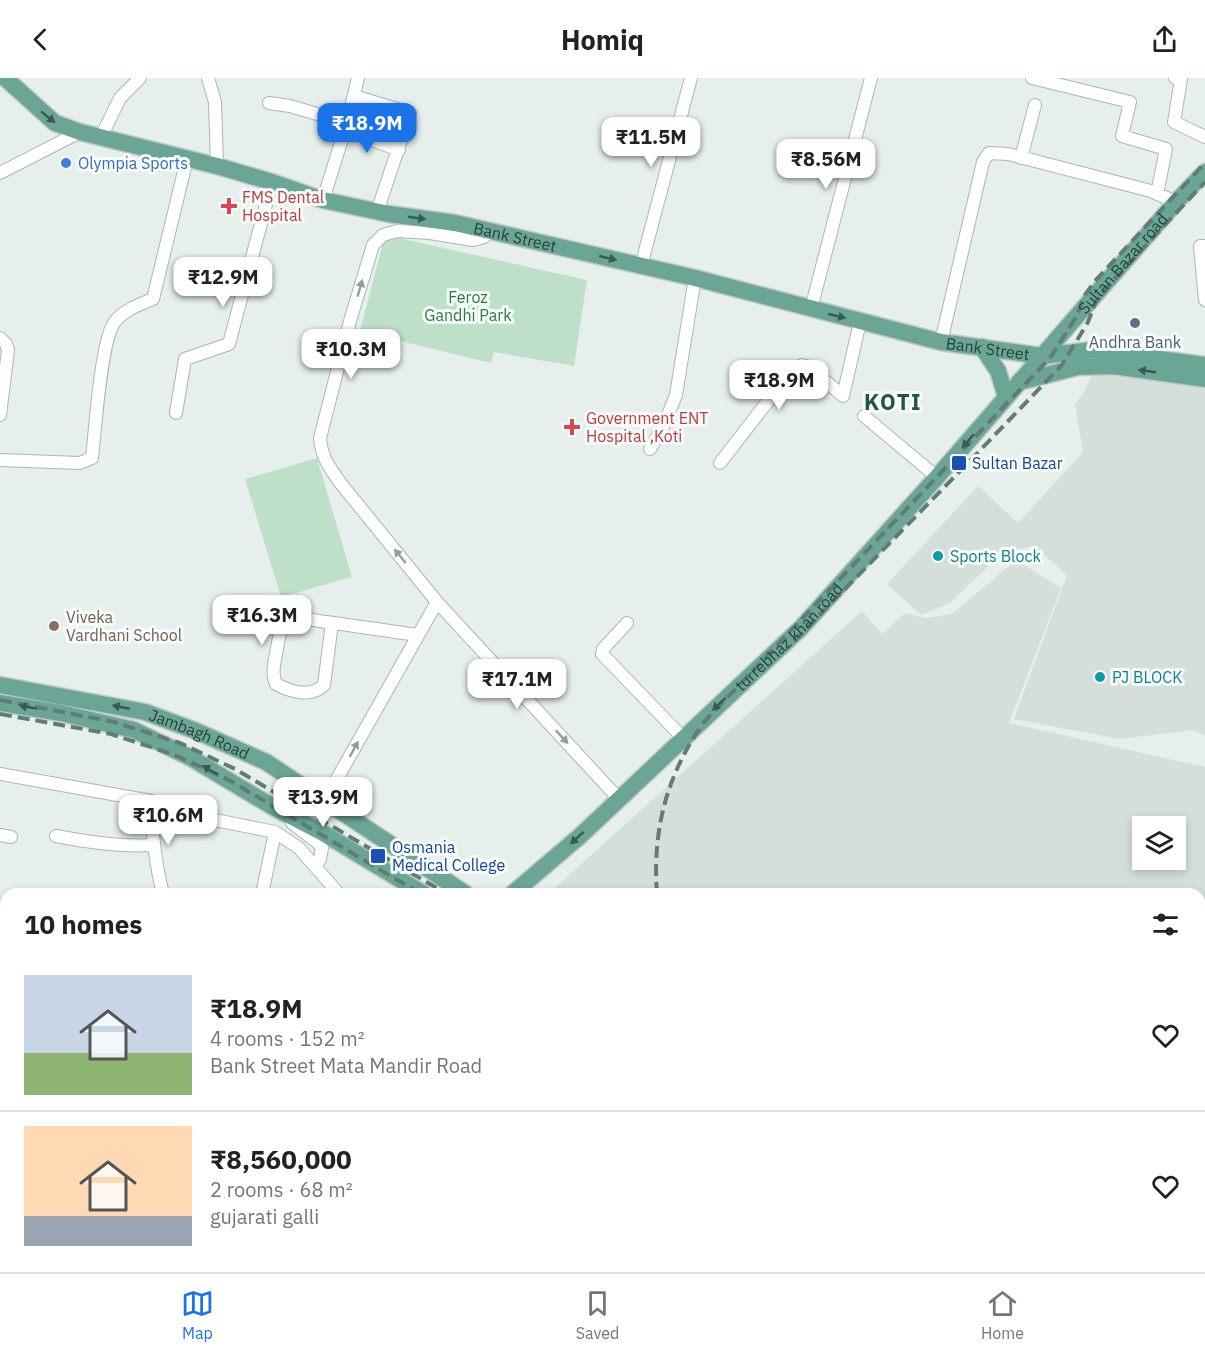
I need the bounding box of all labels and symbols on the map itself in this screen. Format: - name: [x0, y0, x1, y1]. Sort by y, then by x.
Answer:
- pin: ₹18.9M: [318, 103, 416, 154]
- one-way arrow: [40, 111, 56, 124]
- pin: ₹11.5M: [602, 117, 700, 168]
- pin: ₹8.56M: [777, 139, 875, 190]
- place label: Olympia Sports: [78, 153, 188, 173]
- marker: Olympia Sports: [59, 156, 73, 170]
- place label: FMS Dental Hospital: [242, 187, 324, 225]
- marker: FMS Dental Hospital: [220, 197, 238, 215]
- street label: Sultan Bazar road: [1073, 209, 1172, 318]
- one-way arrow: [408, 213, 427, 222]
- street label: Bank Street: [472, 218, 558, 256]
- one-way arrow: [598, 254, 617, 264]
- pin: ₹12.9M: [174, 257, 272, 308]
- one-way arrow: [356, 279, 365, 297]
- park label: Feroz Gandhi Park: [424, 287, 512, 325]
- one-way arrow: [828, 311, 847, 321]
- marker: Andhra Bank: [1128, 316, 1142, 330]
- pin: ₹10.3M: [302, 329, 400, 380]
- place label: Andhra Bank: [1089, 332, 1182, 352]
- street label: Bank Street: [945, 333, 1031, 364]
- pin: ₹18.9M: [730, 360, 828, 411]
- one-way arrow: [1138, 366, 1157, 375]
- district label: KOTI: [864, 387, 922, 416]
- place label: Government ENT Hospital ,Koti: [586, 408, 708, 446]
- marker: Government ENT Hospital ,Koti: [563, 418, 581, 436]
- one-way arrow: [962, 433, 975, 449]
- place label: Sultan Bazar: [972, 453, 1063, 473]
- marker: Sultan Bazar: [950, 454, 968, 472]
- place label: Sports Block: [950, 546, 1041, 566]
- one-way arrow: [393, 548, 406, 564]
- marker: Sports Block: [931, 549, 945, 563]
- street label: turrebhaz khan road: [731, 579, 847, 695]
- pin: ₹16.3M: [213, 595, 311, 646]
- place label: Viveka Vardhani School: [66, 607, 182, 645]
- marker: Viveka Vardhani School: [47, 619, 61, 633]
- pin: ₹17.1M: [468, 659, 566, 710]
- place label: PJ BLOCK: [1112, 667, 1182, 687]
- marker: PJ BLOCK: [1093, 670, 1107, 684]
- one-way arrow: [712, 697, 726, 711]
- one-way arrow: [112, 702, 131, 711]
- one-way arrow: [18, 703, 37, 712]
- street label: Jambagh Road: [146, 704, 253, 763]
- one-way arrow: [555, 729, 568, 744]
- one-way arrow: [349, 740, 359, 757]
- one-way arrow: [201, 765, 218, 775]
- pin: ₹13.9M: [274, 777, 372, 828]
- pin: ₹10.6M: [119, 795, 217, 846]
- one-way arrow: [570, 831, 585, 844]
- place label: Osmania Medical College: [392, 837, 505, 875]
- marker: Osmania Medical College: [369, 847, 387, 865]

